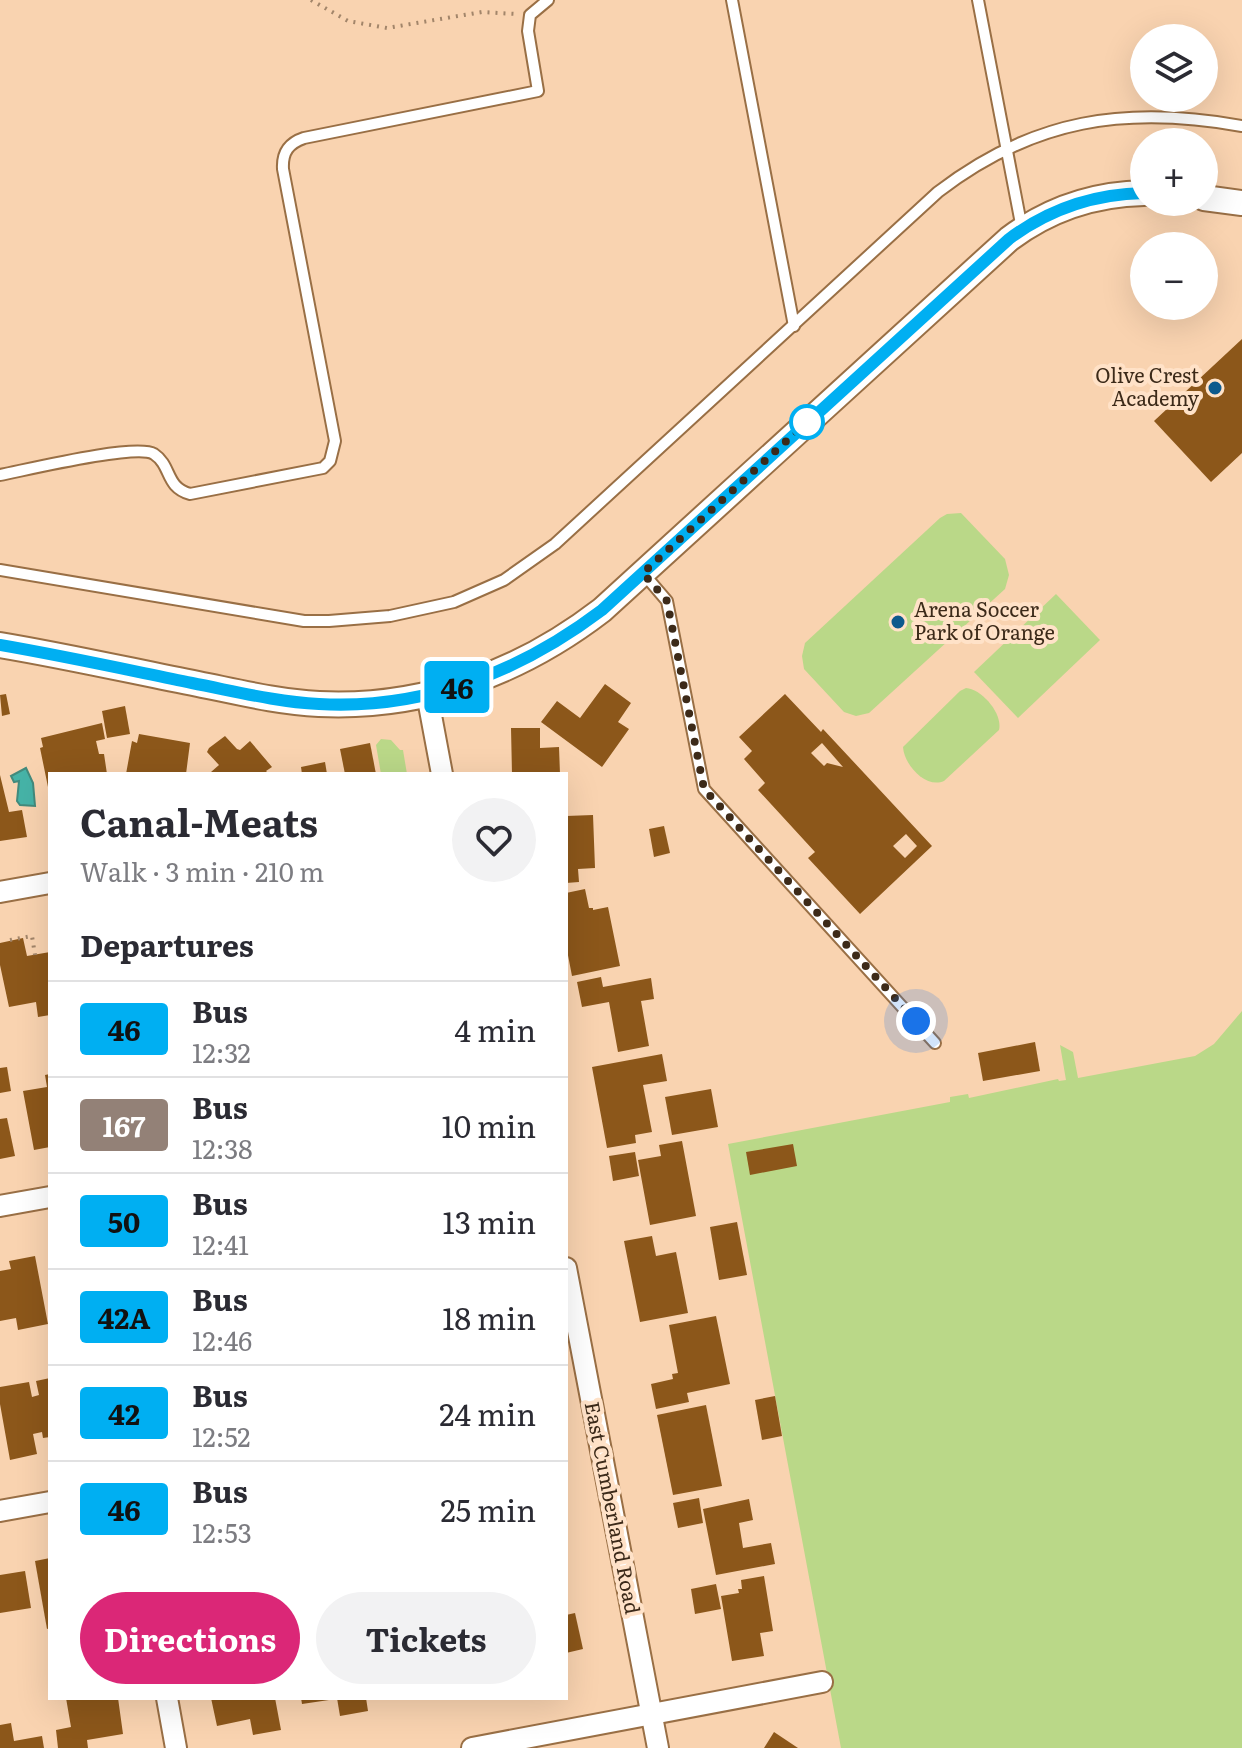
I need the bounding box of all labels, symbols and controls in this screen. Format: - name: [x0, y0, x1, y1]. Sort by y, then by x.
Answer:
- map controls: [1130, 24, 1218, 320]
- button: layers: [1130, 24, 1218, 112]
- button: +: [1130, 128, 1218, 216]
- button: −: [1130, 232, 1218, 320]
- place label: Olive Crest Academy: [1095, 359, 1199, 412]
- marker: Olive Crest Academy: [1206, 379, 1224, 397]
- unlabelled marker: [790, 405, 824, 439]
- place label: Arena Soccer Park of Orange: [914, 593, 1055, 646]
- marker: Arena Soccer Park of Orange: [889, 613, 907, 631]
- line badge: 46: [421, 661, 493, 713]
- text: 46: [440, 666, 474, 708]
- text: Canal-Meats: [80, 792, 318, 849]
- button: heart: [452, 798, 536, 882]
- text: Walk · 3 min · 210 m: [80, 851, 324, 890]
- text: Departures: [80, 922, 254, 966]
- text: Bus: [192, 988, 248, 1032]
- your location: [896, 1001, 936, 1041]
- text: 4 min: [455, 1007, 536, 1051]
- text: 46: [107, 1008, 141, 1050]
- text: 12:32: [192, 1032, 251, 1071]
- text: Bus: [192, 1084, 248, 1128]
- text: 10 min: [442, 1103, 536, 1147]
- text: 167: [102, 1104, 146, 1146]
- text: 12:38: [192, 1128, 253, 1167]
- text: Bus: [192, 1180, 248, 1224]
- text: 13 min: [443, 1199, 536, 1243]
- text: 50: [108, 1200, 140, 1242]
- text: 12:41: [192, 1224, 249, 1263]
- text: Bus: [192, 1276, 248, 1320]
- text: 18 min: [442, 1295, 536, 1339]
- text: 42A: [97, 1296, 151, 1338]
- text: 12:46: [192, 1320, 252, 1359]
- text: Bus: [192, 1372, 248, 1416]
- text: 24 min: [439, 1391, 536, 1435]
- text: 42: [108, 1392, 140, 1434]
- street label: East Cumberland Road: [579, 1399, 649, 1616]
- text: 12:52: [192, 1416, 251, 1455]
- text: Bus: [192, 1468, 248, 1512]
- text: 25 min: [441, 1487, 536, 1531]
- text: 46: [107, 1488, 141, 1530]
- text: 12:53: [192, 1512, 252, 1551]
- button: Directions: [80, 1592, 300, 1684]
- button: Tickets: [316, 1592, 536, 1684]

